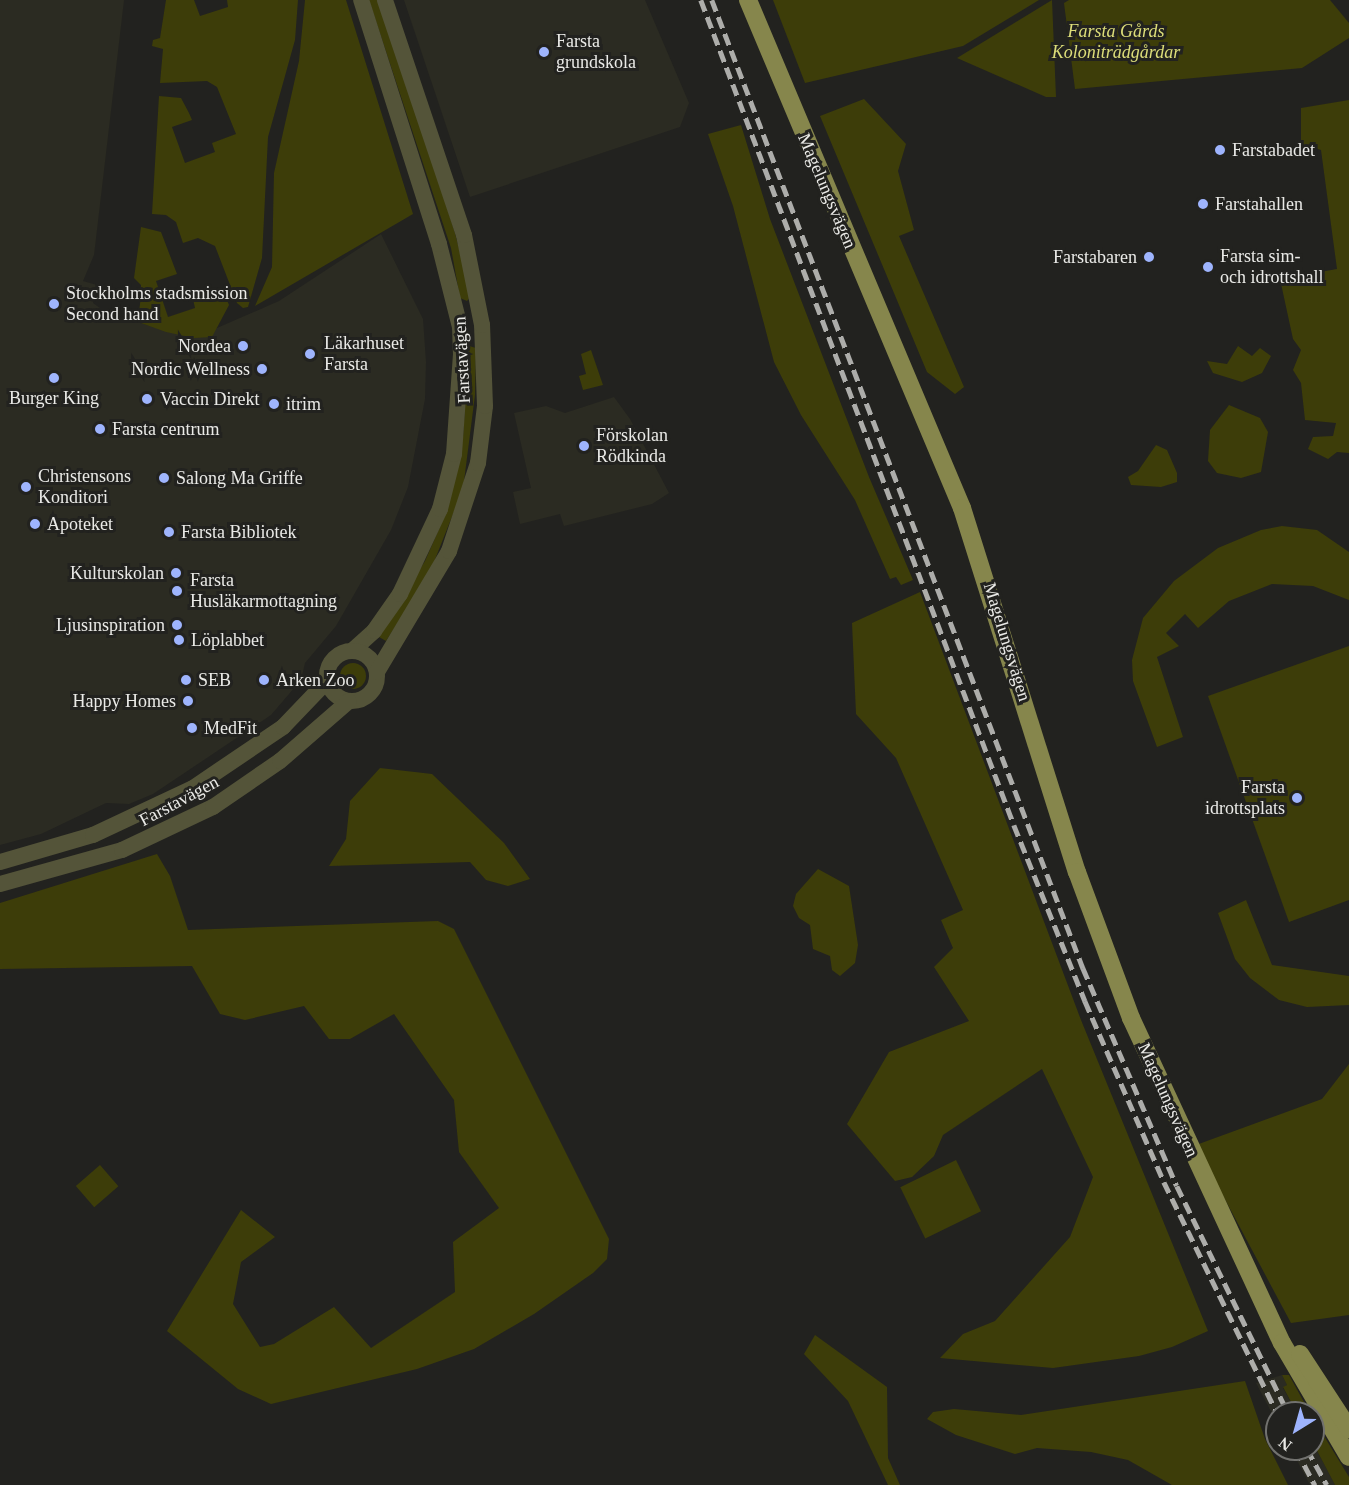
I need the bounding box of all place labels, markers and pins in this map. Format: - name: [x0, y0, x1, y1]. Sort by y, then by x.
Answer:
- place label: Farsta grundskola: [556, 31, 636, 74]
- marker: Farsta grundskola: [537, 45, 551, 59]
- place label: Farstabadet: [1232, 139, 1315, 161]
- marker: Farstabadet: [1213, 143, 1227, 157]
- place label: Farstahallen: [1215, 193, 1303, 215]
- marker: Farstahallen: [1196, 197, 1210, 211]
- place label: Farstabaren: [1053, 246, 1137, 268]
- place label: Farsta sim- och idrottshall: [1220, 246, 1323, 288]
- marker: Farstabaren: [1142, 250, 1156, 264]
- marker: Farsta sim- och idrottshall: [1201, 260, 1215, 274]
- place label: Stockholms stadsmission Second hand: [66, 283, 248, 326]
- marker: Stockholms stadsmission Second hand: [47, 297, 61, 311]
- place label: Läkarhuset Farsta: [324, 333, 404, 376]
- place label: Nordea: [178, 335, 231, 357]
- marker: Nordea: [236, 339, 250, 353]
- marker: Läkarhuset Farsta: [301, 345, 319, 363]
- place label: Nordic Wellness: [131, 358, 250, 380]
- marker: Nordic Wellness: [255, 362, 269, 376]
- marker: Burger King: [47, 371, 61, 385]
- place label: Burger King: [9, 387, 99, 409]
- place label: Vaccin Direkt: [160, 388, 259, 410]
- marker: Vaccin Direkt: [138, 390, 156, 408]
- place label: itrim: [286, 393, 321, 415]
- marker: itrim: [267, 397, 281, 411]
- place label: Farsta centrum: [112, 418, 219, 440]
- marker: Farsta centrum: [93, 422, 107, 436]
- place label: Förskolan Rödkinda: [596, 425, 668, 468]
- marker: Förskolan Rödkinda: [577, 439, 591, 453]
- place label: Christensons Konditori: [38, 466, 131, 508]
- place label: Salong Ma Griffe: [176, 467, 303, 489]
- marker: Salong Ma Griffe: [157, 471, 171, 485]
- marker: Christensons Konditori: [19, 480, 33, 494]
- place label: Apoteket: [47, 513, 113, 535]
- marker: Apoteket: [28, 517, 42, 531]
- place label: Farsta Bibliotek: [181, 521, 296, 543]
- marker: Farsta Bibliotek: [162, 525, 176, 539]
- place label: Kulturskolan: [70, 562, 164, 584]
- marker: Kulturskolan: [169, 566, 183, 580]
- place label: Farsta Husläkarmottagning: [190, 570, 337, 612]
- marker: Farsta Husläkarmottagning: [168, 582, 186, 600]
- place label: Ljusinspiration: [56, 614, 165, 636]
- marker: Ljusinspiration: [170, 618, 184, 632]
- place label: Löplabbet: [191, 629, 264, 651]
- marker: Löplabbet: [172, 633, 186, 647]
- place label: SEB: [198, 669, 231, 691]
- place label: Arken Zoo: [276, 669, 354, 691]
- marker: SEB: [179, 673, 193, 687]
- marker: Arken Zoo: [257, 673, 271, 687]
- place label: Happy Homes: [73, 690, 176, 712]
- marker: Happy Homes: [181, 694, 195, 708]
- place label: MedFit: [204, 717, 257, 739]
- marker: MedFit: [185, 721, 199, 735]
- place label: Farsta idrottsplats: [1205, 777, 1285, 820]
- marker: Farsta idrottsplats: [1290, 791, 1304, 805]

